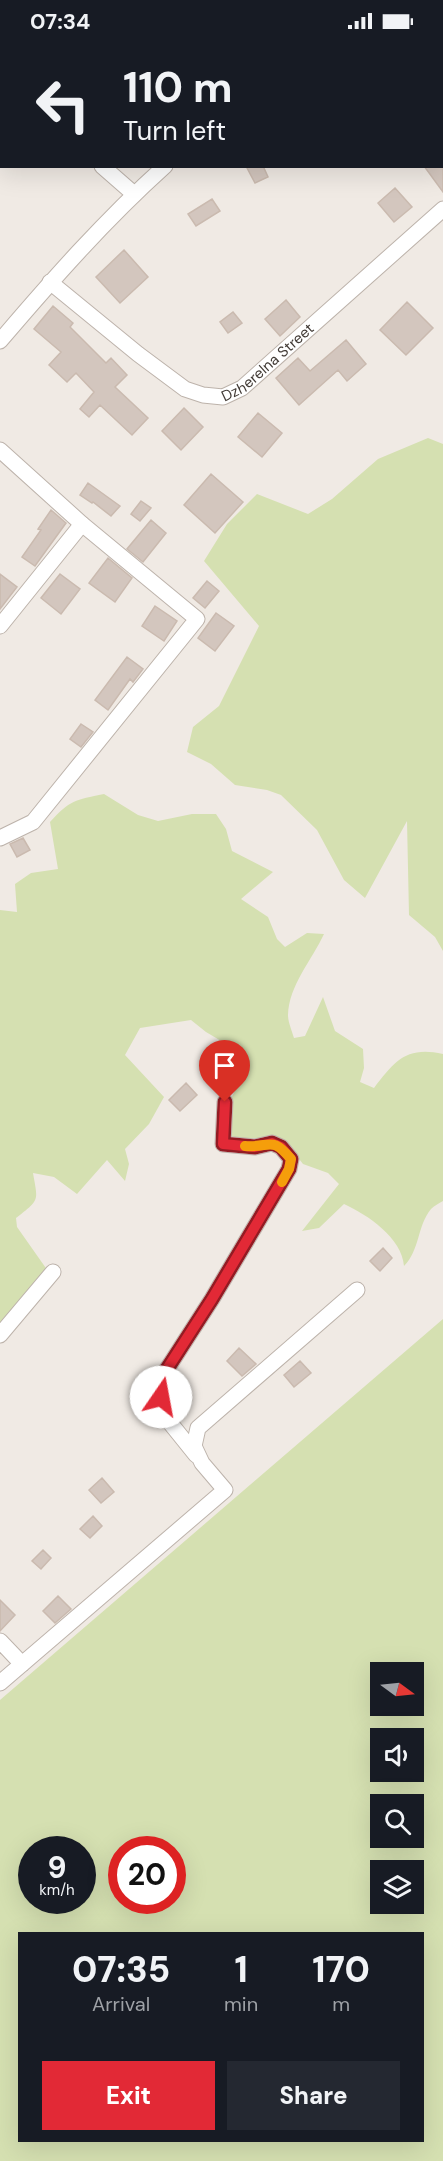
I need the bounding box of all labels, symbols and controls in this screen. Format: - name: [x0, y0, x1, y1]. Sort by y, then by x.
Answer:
- text: 07:34: [30, 7, 90, 36]
- text: 110 m: [123, 60, 233, 115]
- icon: left: [24, 66, 102, 144]
- text: Turn left: [123, 113, 226, 148]
- street label: Dzherelna Street: [218, 319, 318, 406]
- pin: [199, 1040, 250, 1102]
- icon: arrive: [208, 1049, 241, 1082]
- position arrow: [129, 1365, 193, 1429]
- north arrow: [370, 1662, 424, 1716]
- map controls: [370, 1662, 424, 1914]
- button: sound: [370, 1728, 424, 1782]
- button: search: [370, 1794, 424, 1848]
- speed limit sign: 20: [108, 1836, 186, 1914]
- text: 9: [47, 1848, 67, 1887]
- button: layers: [370, 1860, 424, 1914]
- text: km/h: [39, 1880, 75, 1900]
- text: 07:35: [72, 1946, 170, 1993]
- text: 1: [234, 1946, 248, 1993]
- text: 170: [312, 1946, 370, 1993]
- text: Arrival: [92, 1991, 150, 2017]
- text: min: [224, 1991, 258, 2017]
- text: m: [332, 1991, 350, 2017]
- button: Exit: [42, 2061, 215, 2130]
- button: Share: [227, 2061, 400, 2130]

